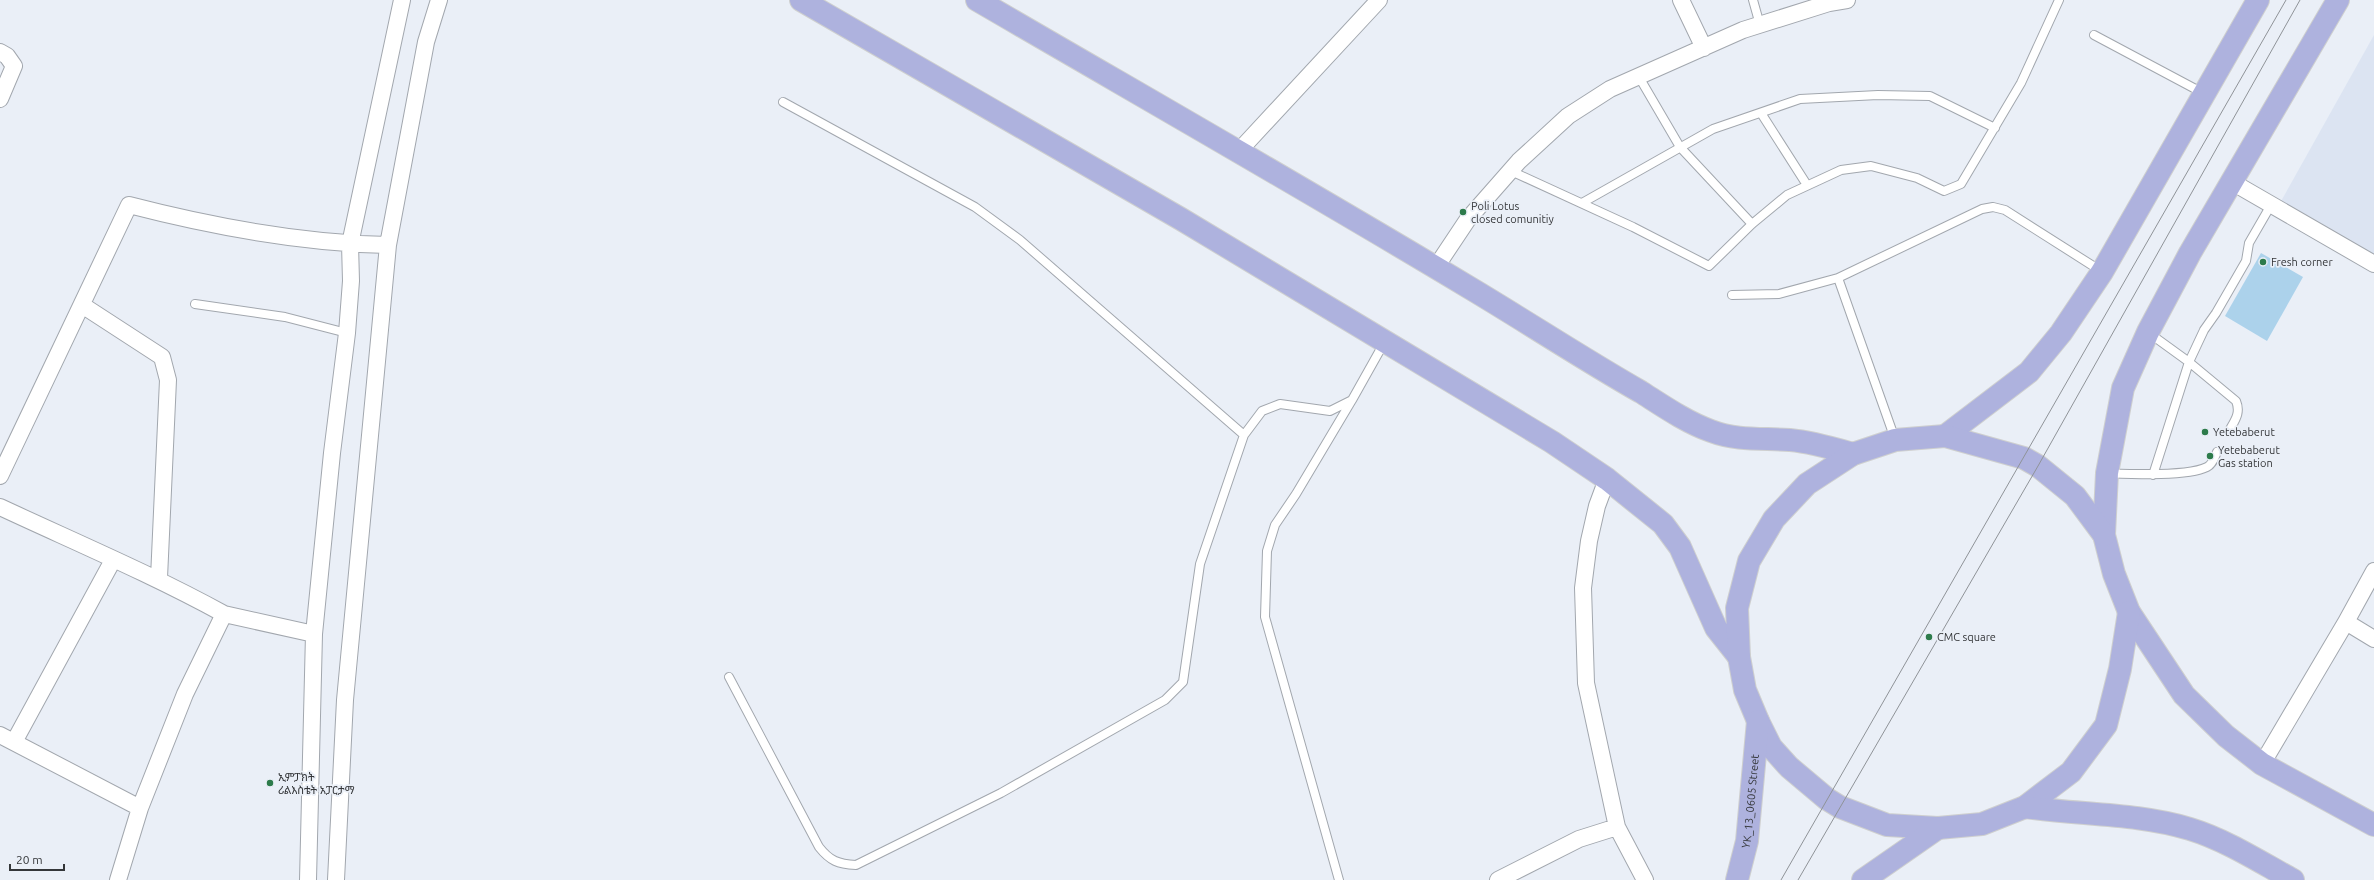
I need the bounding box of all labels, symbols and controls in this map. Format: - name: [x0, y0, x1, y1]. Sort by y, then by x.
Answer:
- place label: Poli Lotus closed comunitiy: [1471, 200, 1554, 225]
- marker: Poli Lotus closed comunitiy: [1458, 207, 1468, 217]
- place label: Fresh corner: [2271, 256, 2333, 268]
- marker: Fresh corner: [2258, 257, 2268, 267]
- place label: Yetebaberut: [2213, 426, 2275, 438]
- marker: Yetebaberut: [2200, 427, 2210, 437]
- place label: Yetebaberut Gas station: [2218, 444, 2280, 469]
- marker: Yetebaberut Gas station: [2205, 451, 2215, 461]
- place label: CMC square: [1937, 631, 1996, 643]
- marker: CMC square: [1924, 632, 1934, 642]
- street label: YK_13_0605 Street: [1739, 753, 1761, 850]
- place label: ኢምፓክት ሪልእስቴት አፓርታማ: [278, 771, 355, 796]
- marker: ኢምፓክት ሪልእስቴት አፓርታማ: [265, 778, 275, 788]
- scale bar: [10, 846, 64, 872]
- text: 20 m: [16, 853, 43, 866]

